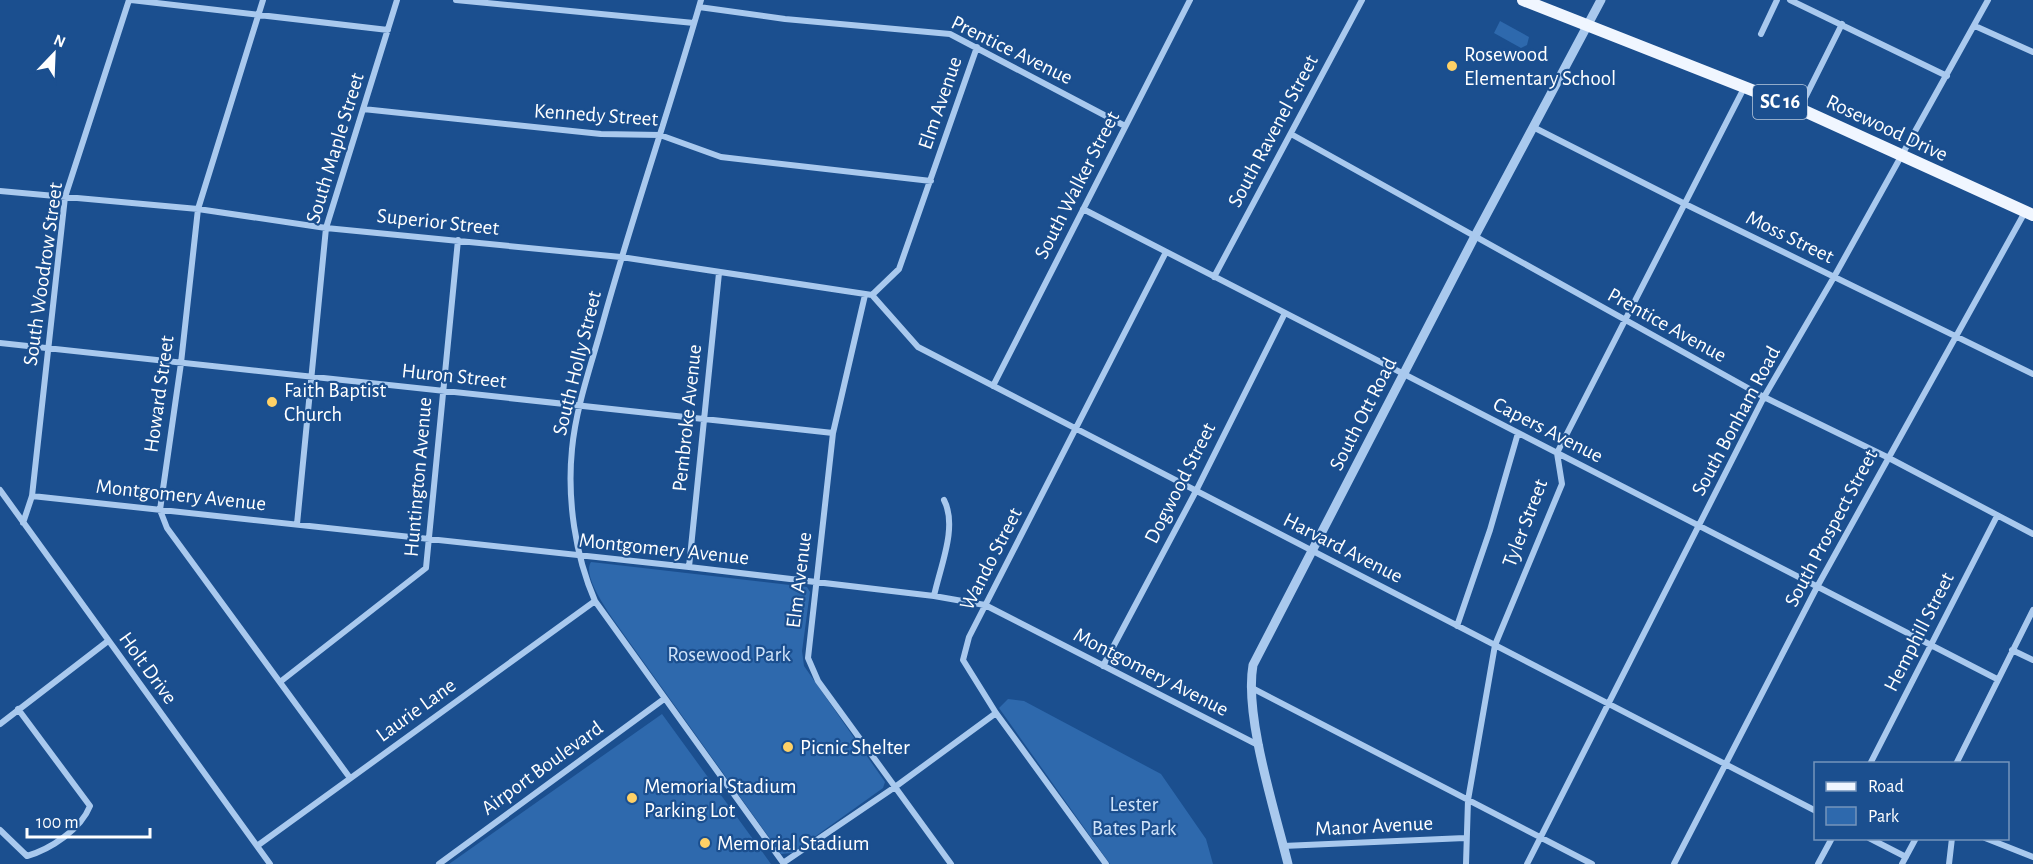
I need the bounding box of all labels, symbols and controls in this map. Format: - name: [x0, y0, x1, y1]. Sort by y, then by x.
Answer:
- street label: Prentice Avenue: [948, 12, 1076, 88]
- north arrow: [24, 24, 84, 84]
- text: N: [51, 32, 68, 51]
- place label: Rosewood Elementary School: [1464, 44, 1616, 89]
- street label: South Ravenel Street: [1224, 51, 1322, 211]
- street label: Elm Avenue: [914, 54, 966, 152]
- marker: Rosewood Elementary School: [1445, 59, 1459, 73]
- street label: South Maple Street: [302, 70, 368, 226]
- road number: SC 16: [1753, 85, 1807, 119]
- street label: Rosewood Drive: [1823, 91, 1951, 165]
- street label: Kennedy Street: [533, 100, 659, 130]
- street label: South Walker Street: [1031, 107, 1123, 262]
- street label: South Woodrow Street: [20, 181, 66, 367]
- street label: Superior Street: [376, 205, 500, 239]
- street label: Moss Street: [1743, 207, 1838, 267]
- street label: Prentice Avenue: [1604, 284, 1730, 366]
- street label: South Holly Street: [549, 288, 605, 437]
- street label: Howard Street: [140, 334, 178, 454]
- street label: Pembroke Avenue: [669, 343, 705, 493]
- street label: South Bonham Road: [1688, 343, 1784, 499]
- street label: South Ott Road: [1326, 354, 1400, 474]
- street label: Huron Street: [401, 360, 508, 392]
- place label: Faith Baptist Church: [284, 380, 387, 425]
- street label: Capers Avenue: [1490, 393, 1606, 467]
- marker: Faith Baptist Church: [265, 395, 279, 409]
- street label: Huntington Avenue: [401, 396, 435, 558]
- street label: Dogwood Street: [1141, 419, 1220, 547]
- street label: South Prospect Street: [1781, 445, 1882, 610]
- street label: Montgomery Avenue: [95, 476, 267, 514]
- street label: Tyler Street: [1499, 476, 1551, 570]
- street label: Wando Street: [956, 504, 1026, 614]
- street label: Harvard Avenue: [1280, 509, 1406, 587]
- street label: Montgomery Avenue: [578, 530, 750, 568]
- street label: Elm Avenue: [783, 531, 815, 629]
- street label: Hemphill Street: [1880, 569, 1958, 695]
- street label: Montgomery Avenue: [1070, 624, 1232, 720]
- street label: Holt Drive: [115, 628, 181, 708]
- park label: Rosewood Park: [667, 644, 791, 665]
- street label: Laurie Lane: [372, 674, 460, 746]
- street label: Airport Boulevard: [477, 717, 607, 819]
- place label: Picnic Shelter: [800, 737, 910, 758]
- marker: Picnic Shelter: [781, 740, 795, 754]
- legend: [1814, 762, 2009, 840]
- place label: Memorial Stadium Parking Lot: [644, 776, 797, 821]
- text: Road: [1868, 778, 1904, 796]
- marker: Memorial Stadium Parking Lot: [625, 791, 639, 805]
- park label: Lester Bates Park: [1092, 794, 1177, 839]
- scale bar: [27, 801, 150, 839]
- text: Park: [1868, 808, 1900, 826]
- street label: Manor Avenue: [1314, 812, 1434, 840]
- text: 100 m: [36, 814, 79, 832]
- place label: Memorial Stadium: [717, 833, 870, 854]
- marker: Memorial Stadium: [698, 836, 712, 850]

